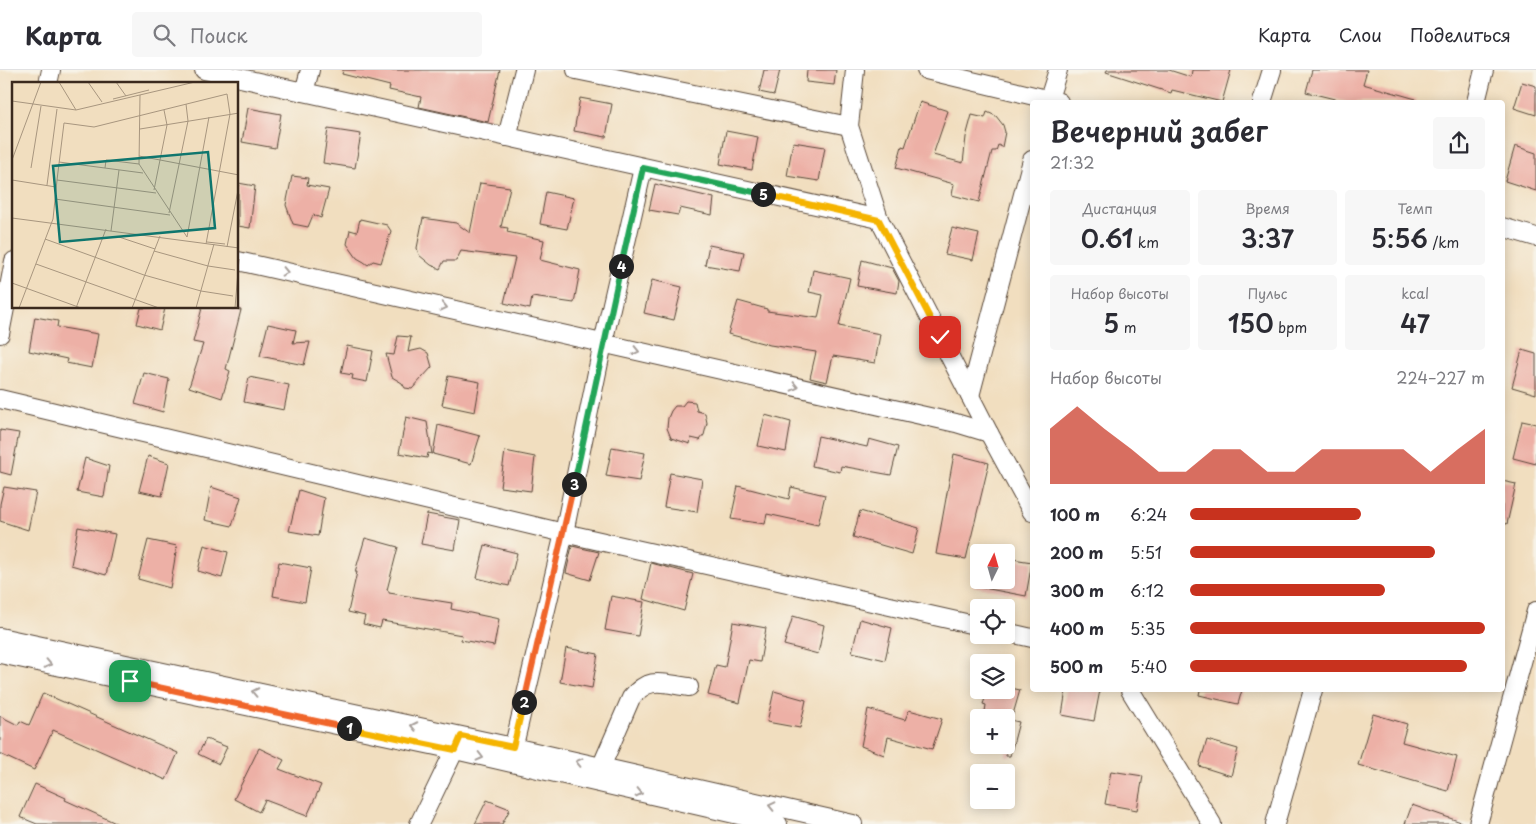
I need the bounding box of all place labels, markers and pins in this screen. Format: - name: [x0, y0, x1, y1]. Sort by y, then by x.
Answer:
- pin: 5: [750, 182, 776, 206]
- pin: 4: [608, 254, 634, 278]
- pin: [919, 316, 961, 358]
- pin: 3: [562, 472, 586, 496]
- pin: [109, 660, 151, 702]
- pin: 2: [512, 690, 536, 714]
- pin: 1: [336, 716, 362, 740]

